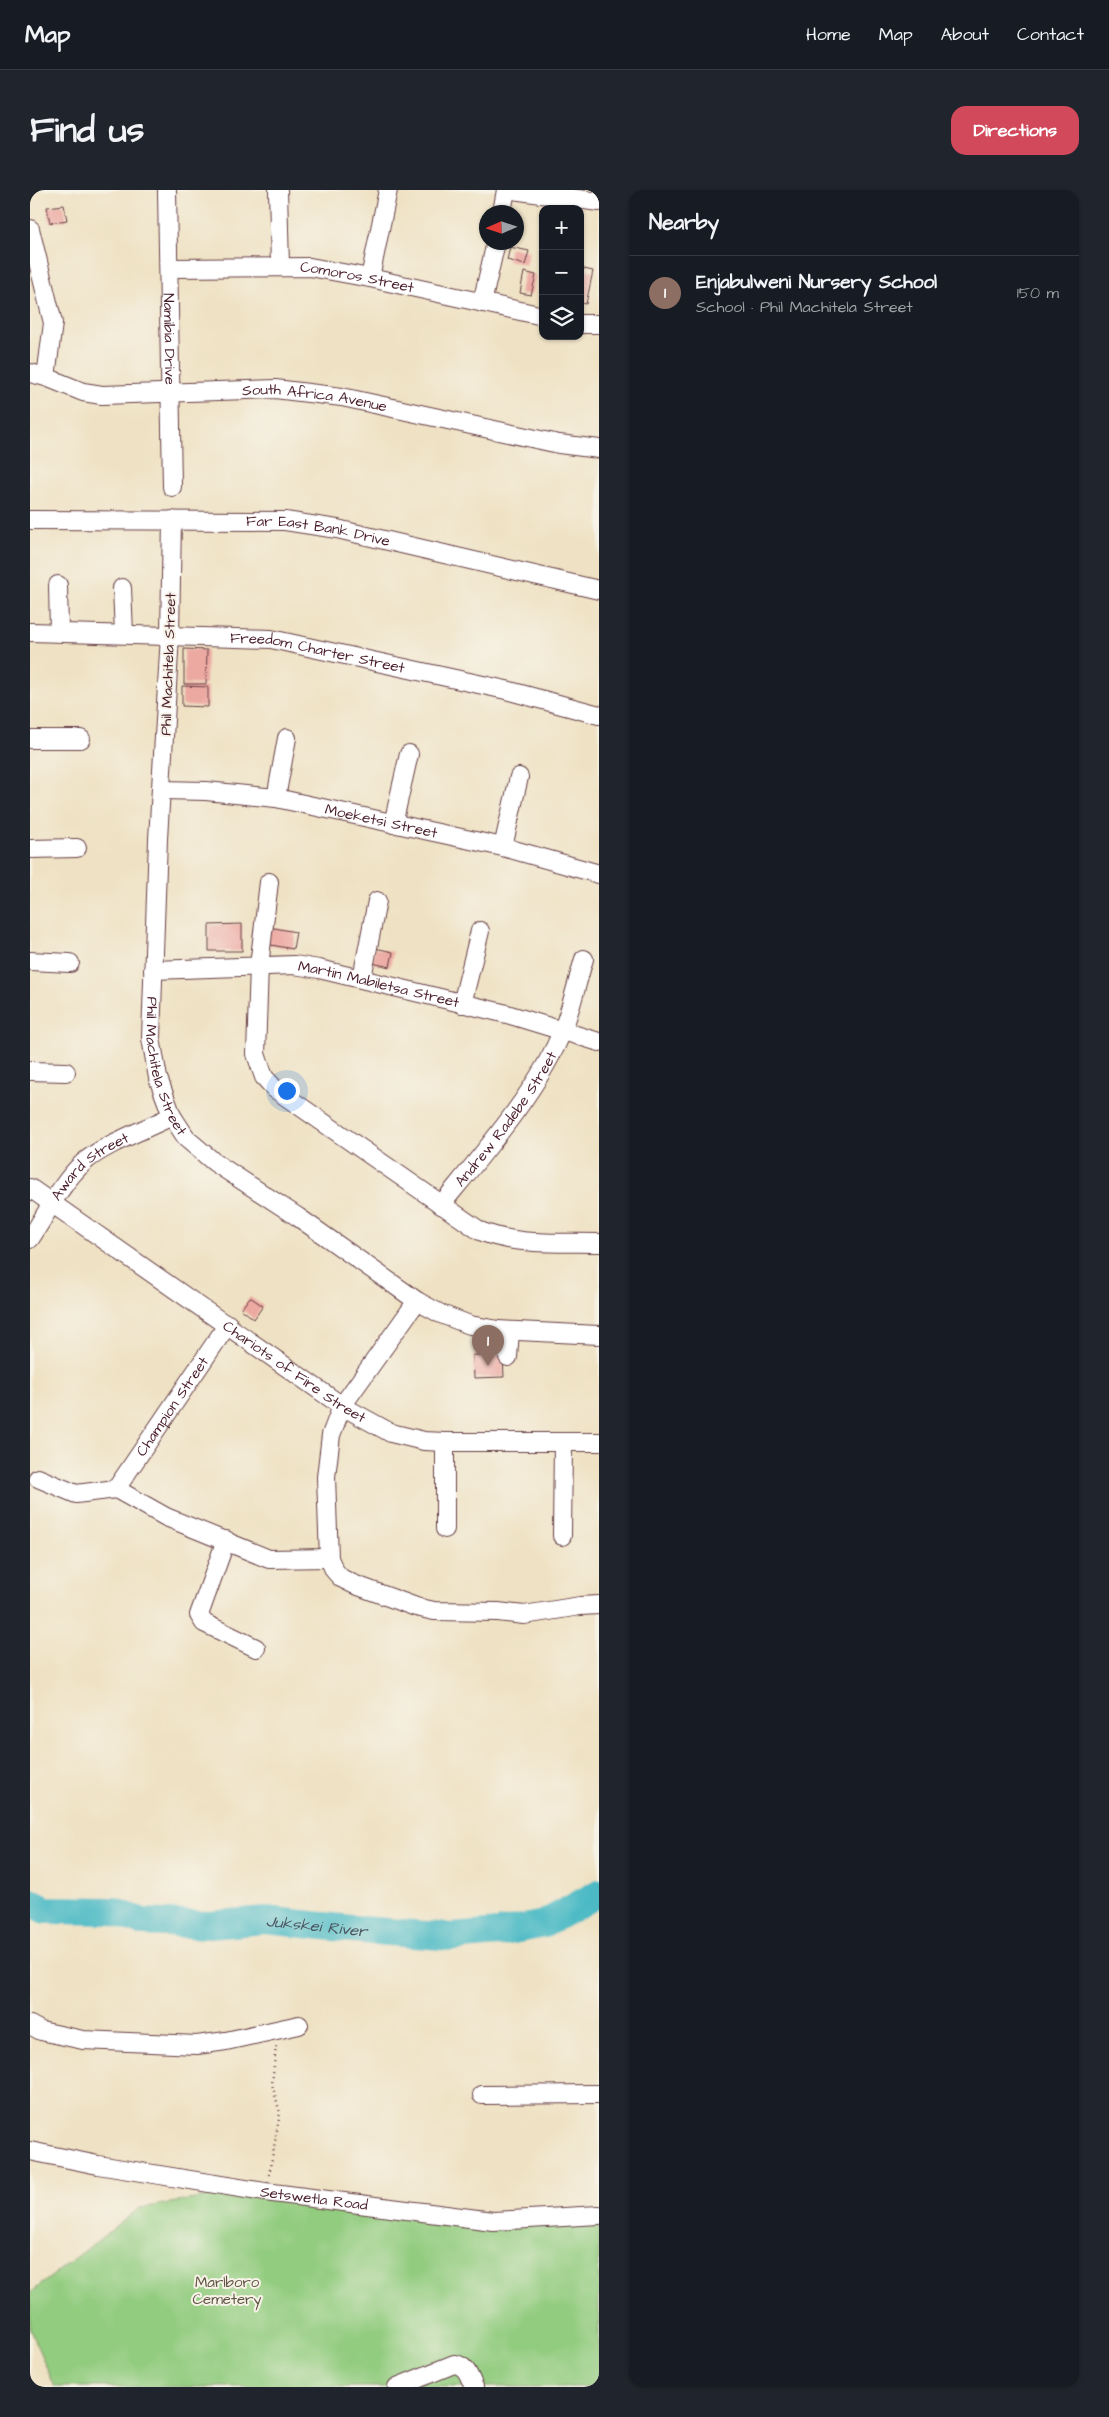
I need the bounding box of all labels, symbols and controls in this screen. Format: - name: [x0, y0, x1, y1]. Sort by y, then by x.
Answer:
- text: Map: [25, 18, 70, 52]
- text: Home: [806, 22, 851, 47]
- text: Map: [879, 22, 913, 47]
- text: About: [941, 22, 989, 47]
- text: Contact: [1017, 22, 1084, 47]
- text: Find us: [30, 106, 144, 155]
- button: Directions: [951, 106, 1079, 155]
- north arrow: [479, 205, 524, 250]
- map controls: [539, 205, 584, 340]
- button: +: [539, 205, 584, 250]
- text: Nearby: [649, 208, 719, 237]
- button: −: [539, 250, 584, 295]
- street label: Comoros Street: [300, 257, 416, 298]
- text: Enjabulweni Nursery School: [696, 269, 937, 296]
- text: 1: [664, 282, 666, 304]
- text: 150 m: [1017, 282, 1059, 304]
- street label: Namibia Drive: [158, 293, 180, 385]
- button: layers: [539, 295, 584, 340]
- text: School · Phil Machitela Street: [696, 296, 913, 318]
- street label: South Africa Avenue: [242, 379, 389, 417]
- street label: Far East Bank Drive: [246, 511, 392, 552]
- street label: Phil Machitela Street: [156, 592, 181, 736]
- street label: Freedom Charter Street: [230, 628, 407, 679]
- street label: Moeketsi Street: [323, 799, 439, 844]
- street label: Martin Mabiletsa Street: [297, 956, 462, 1013]
- street label: Phil Machitela Street: [140, 996, 192, 1140]
- street label: Andrew Radebe Street: [450, 1048, 562, 1191]
- your location: [274, 1078, 300, 1104]
- street label: Award Street: [46, 1128, 132, 1205]
- street label: Chariots of Fire Street: [218, 1316, 370, 1428]
- pin: 1: [472, 1325, 504, 1366]
- street label: Champion Street: [131, 1353, 214, 1461]
- water label: Jukskei River: [265, 1910, 370, 1943]
- street label: Setswetla Road: [259, 2181, 369, 2216]
- park label: Marlboro Cemetery: [192, 2272, 262, 2311]

